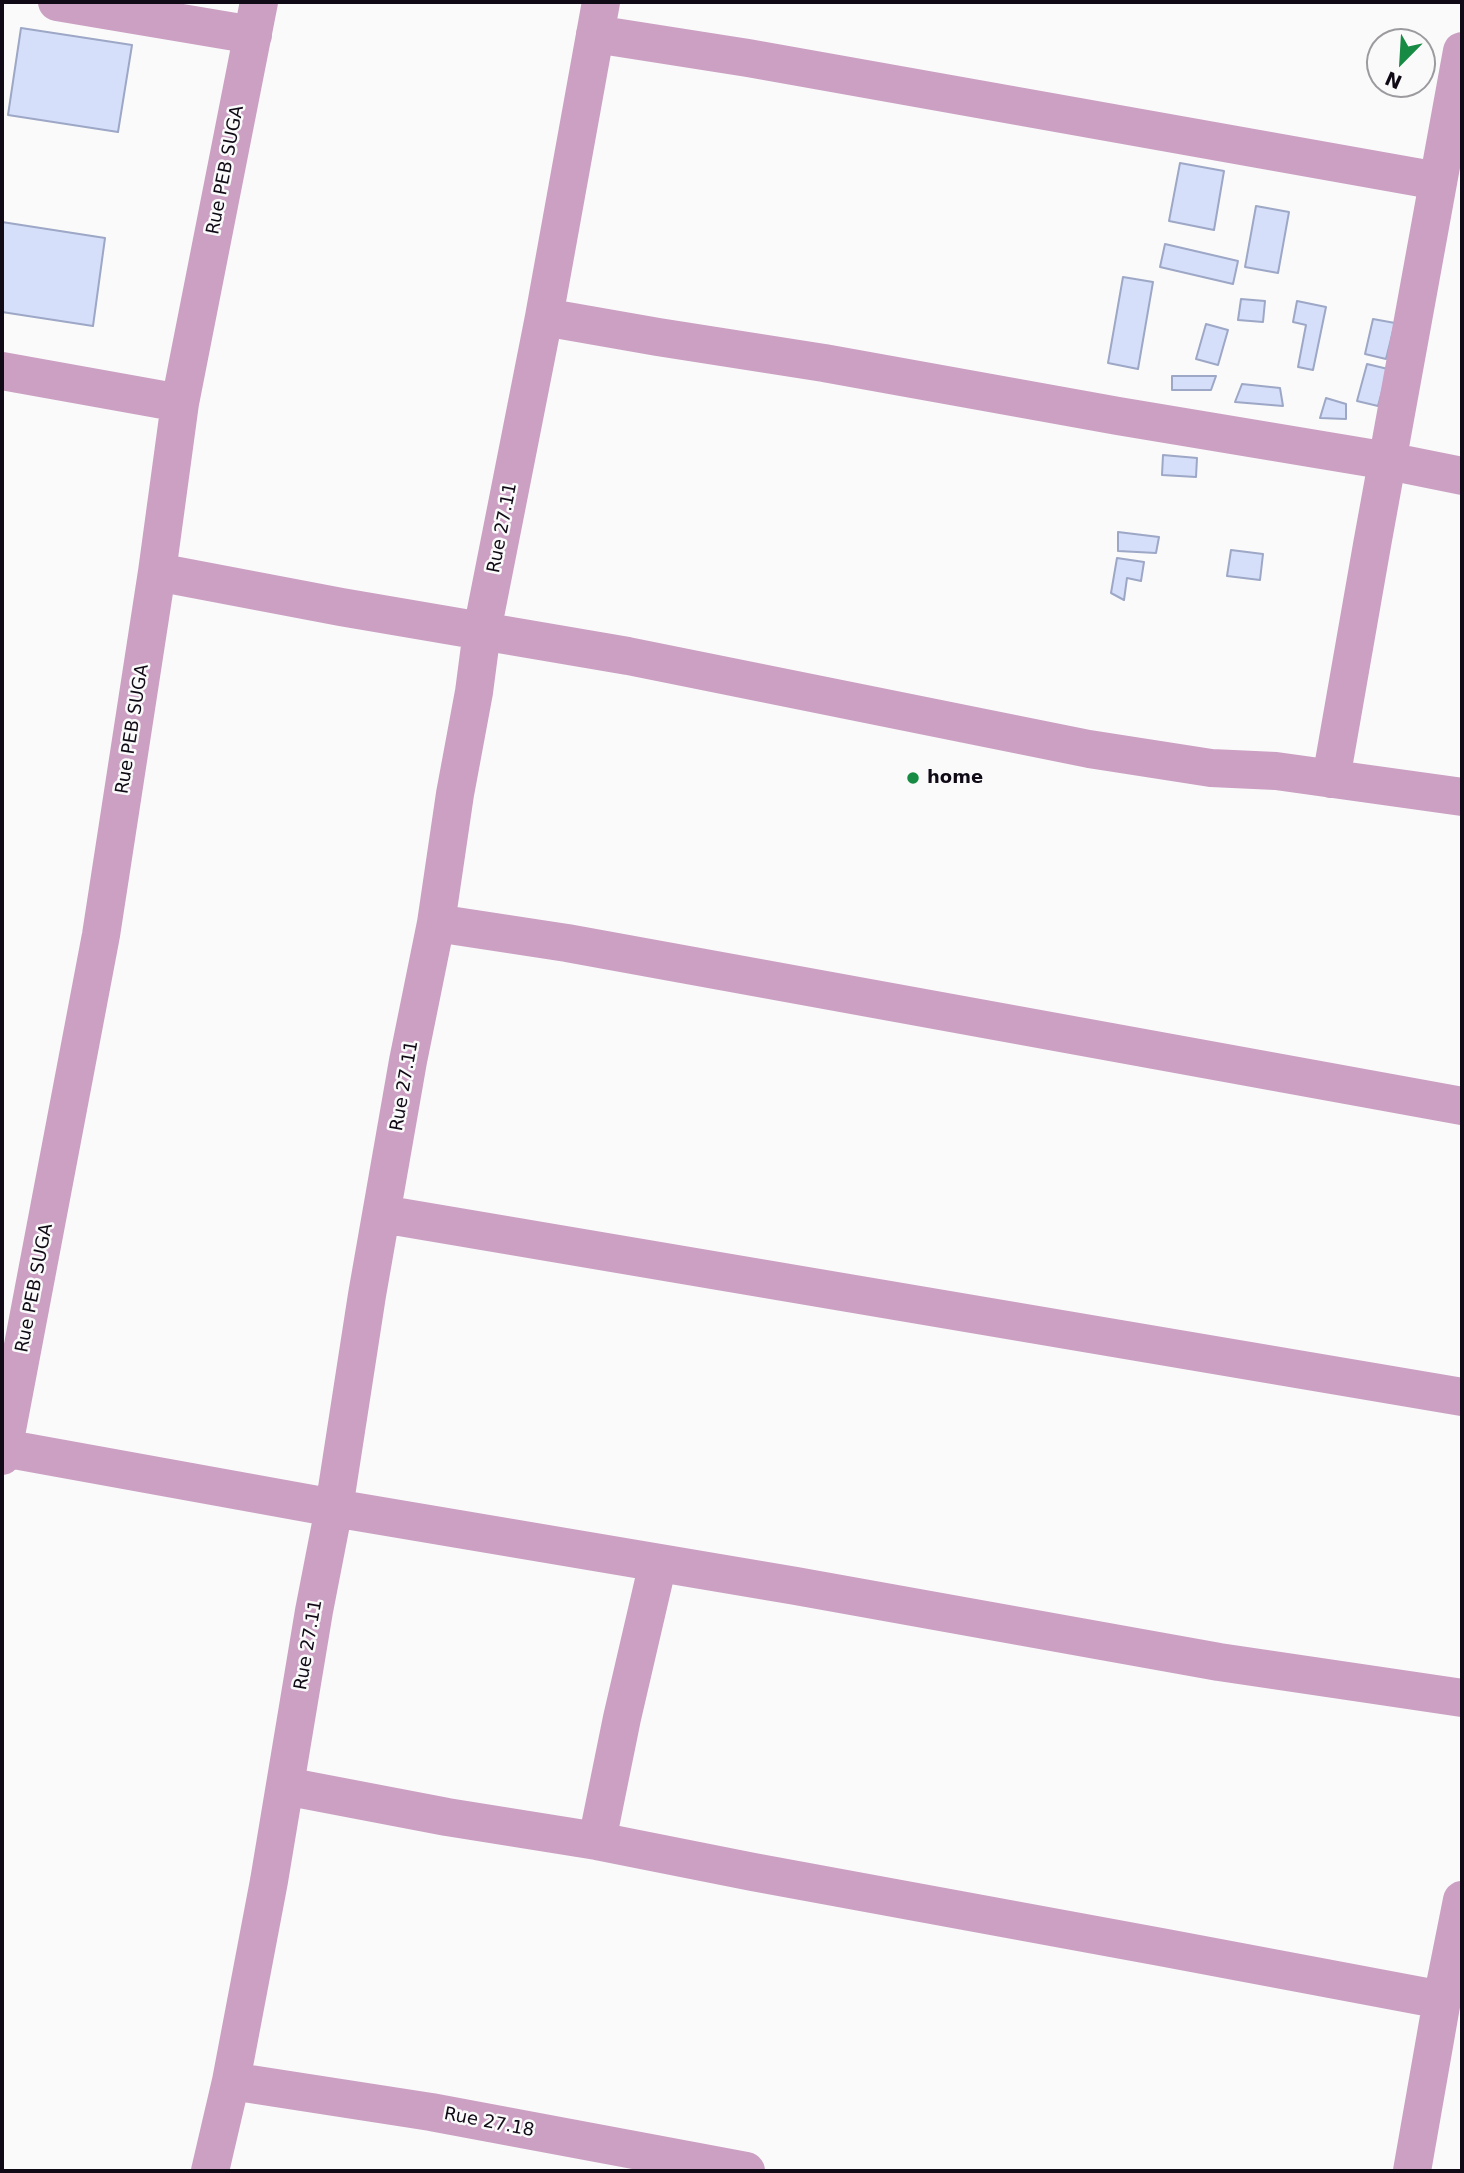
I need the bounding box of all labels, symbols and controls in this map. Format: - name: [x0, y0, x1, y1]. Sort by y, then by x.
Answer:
- north arrow: [1366, 28, 1436, 98]
- text: N: [1382, 67, 1405, 94]
- street label: Rue PEB SUGA: [203, 104, 249, 236]
- street label: Rue 27.11: [484, 481, 522, 575]
- street label: Rue PEB SUGA: [112, 663, 154, 795]
- place label: home: [927, 767, 983, 789]
- marker: home: [905, 770, 921, 786]
- street label: Rue 27.11: [386, 1039, 424, 1133]
- street label: Rue PEB SUGA: [12, 1222, 58, 1354]
- street label: Rue 27.11: [290, 1598, 328, 1692]
- street label: Rue 27.18: [442, 2104, 536, 2142]

